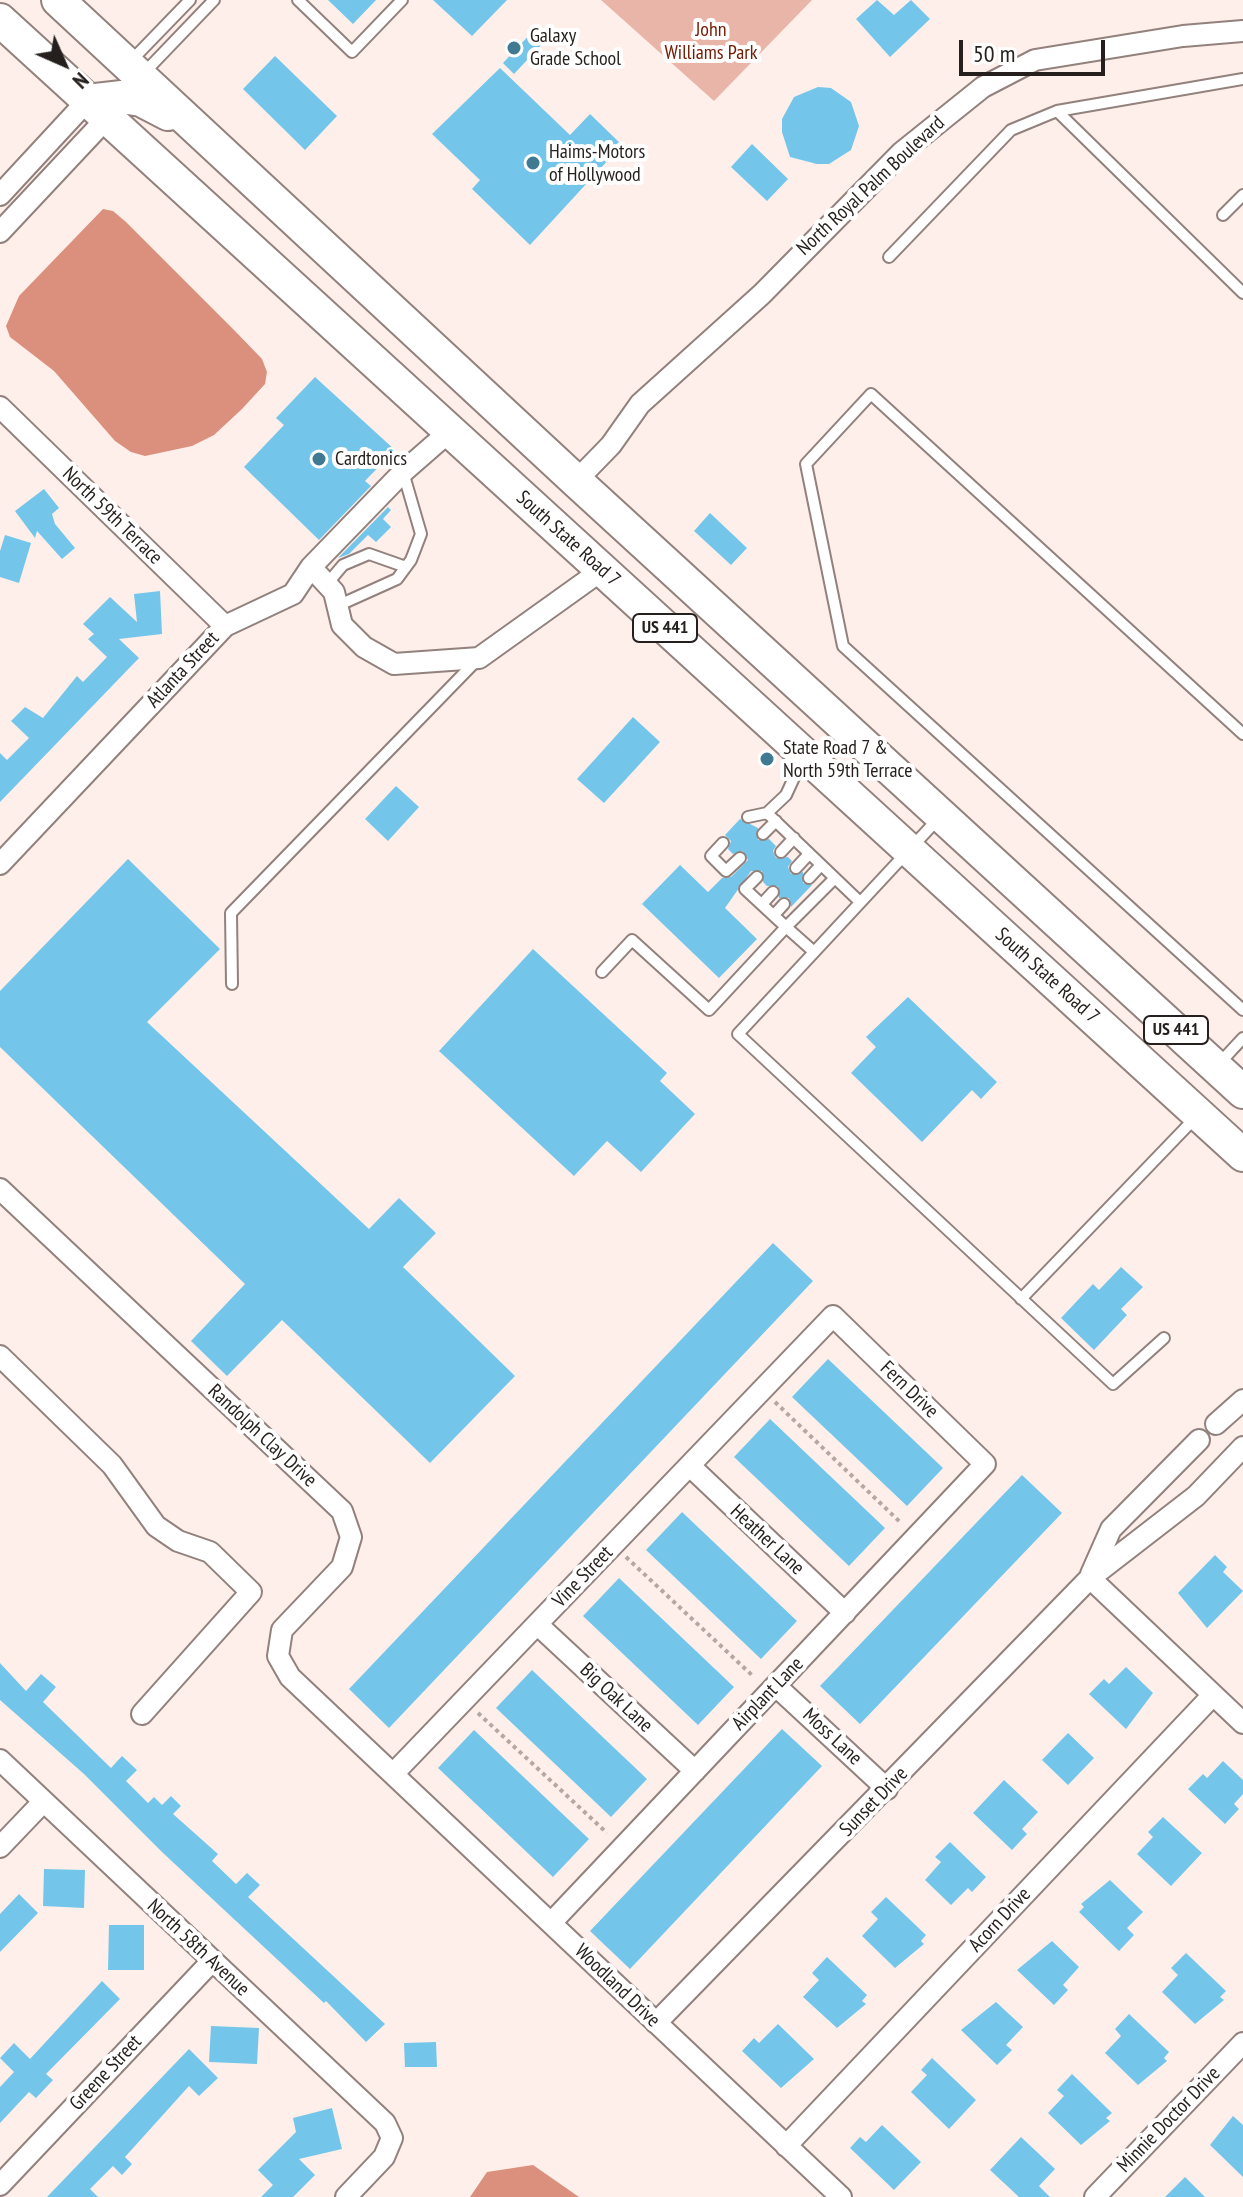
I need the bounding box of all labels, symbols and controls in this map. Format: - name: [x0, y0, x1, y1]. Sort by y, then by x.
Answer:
- park label: John Williams Park: [664, 18, 758, 65]
- north arrow: [24, 24, 104, 104]
- place label: Galaxy Grade School: [530, 24, 621, 71]
- scale bar: [963, 24, 1109, 74]
- text: 50 m: [973, 38, 1015, 69]
- marker: Galaxy Grade School: [505, 39, 523, 57]
- text: N: [67, 67, 95, 95]
- street label: North Royal Palm Boulevard: [792, 111, 950, 261]
- place label: Haims-Motors of Hollywood: [549, 140, 645, 187]
- marker: Haims-Motors of Hollywood: [524, 154, 542, 172]
- place label: Cardtonics: [335, 447, 407, 471]
- marker: Cardtonics: [310, 450, 328, 468]
- street label: North 59th Terrace: [57, 462, 167, 570]
- street label: South State Road 7: [511, 486, 625, 592]
- road number: US 441: [633, 614, 697, 642]
- street label: Atlanta Street: [142, 627, 224, 713]
- place label: State Road 7 & North 59th Terrace: [783, 736, 913, 783]
- marker: State Road 7 & North 59th Terrace: [758, 750, 776, 768]
- street label: South State Road 7: [990, 923, 1104, 1029]
- road number: US 441: [1144, 1016, 1208, 1044]
- street label: Fern Drive: [875, 1357, 943, 1423]
- street label: Randolph Clay Drive: [203, 1379, 321, 1493]
- street label: Heather Lane: [725, 1500, 809, 1580]
- street label: Vine Street: [548, 1541, 618, 1613]
- street label: Airplant Lane: [727, 1652, 809, 1736]
- street label: Big Oak Lane: [575, 1658, 657, 1738]
- street label: Moss Lane: [797, 1704, 867, 1770]
- street label: Sunset Drive: [835, 1762, 913, 1842]
- street label: Acorn Drive: [964, 1883, 1036, 1957]
- street label: North 58th Avenue: [142, 1895, 254, 2001]
- street label: Woodland Drive: [569, 1939, 665, 2033]
- street label: Greene Street: [65, 2030, 147, 2116]
- street label: Minnie Doctor Drive: [1113, 2062, 1225, 2178]

